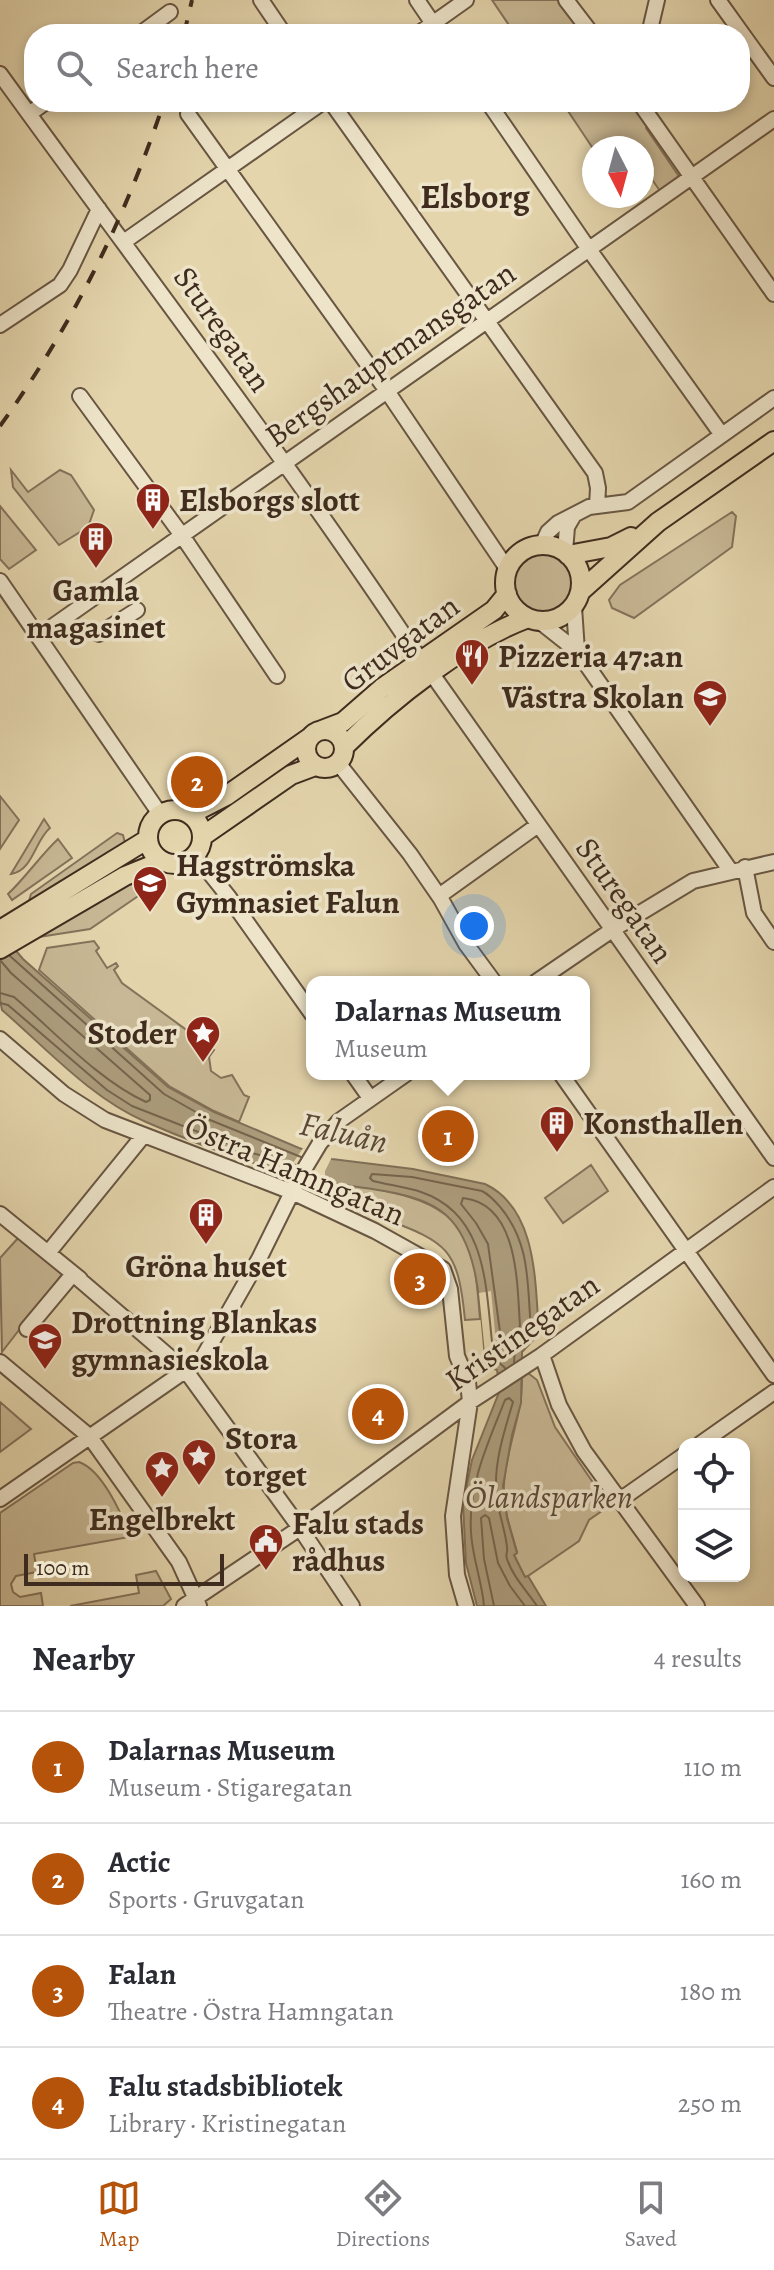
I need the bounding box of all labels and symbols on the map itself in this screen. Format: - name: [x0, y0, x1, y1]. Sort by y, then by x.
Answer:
- north arrow: [582, 136, 654, 208]
- district label: Elsborg: [420, 173, 530, 220]
- street label: Bergshauptmansgatan: [256, 251, 524, 457]
- street label: Sturegatan: [164, 257, 282, 401]
- place label: Elsborgs slott: [179, 478, 360, 522]
- building icon: Elsborgs slott: [134, 481, 172, 531]
- building icon: Gamla magasinet: [77, 520, 115, 570]
- place label: Gamla magasinet: [26, 568, 166, 649]
- street label: Gruvgatan: [332, 584, 468, 702]
- place label: Pizzeria 47:an: [498, 634, 683, 678]
- restaurant icon: Pizzeria 47:an: [453, 637, 491, 687]
- place label: Västra Skolan: [501, 675, 684, 719]
- school or university icon: Västra Skolan: [691, 678, 729, 728]
- pin: 2: [171, 752, 223, 812]
- street label: Sturegatan: [566, 828, 684, 972]
- place label: Hagströmska Gymnasiet Falun: [176, 843, 400, 924]
- school or university icon: Hagströmska Gymnasiet Falun: [131, 864, 169, 914]
- your location: [454, 906, 494, 946]
- place label: Stoder: [87, 1011, 177, 1055]
- place icon: Stoder: [184, 1014, 222, 1064]
- water label: Faluån: [295, 1100, 392, 1165]
- place label: Konsthallen: [583, 1101, 744, 1145]
- street label: Östra Hamngatan: [178, 1104, 412, 1236]
- building icon: Konsthallen: [538, 1104, 576, 1154]
- pin: 1: [422, 1106, 474, 1166]
- building icon: Gröna huset: [187, 1196, 225, 1246]
- place label: Gröna huset: [125, 1244, 287, 1288]
- pin: 3: [394, 1249, 446, 1309]
- street label: Kristinegatan: [436, 1263, 608, 1401]
- place label: Drottning Blankas gymnasieskola: [71, 1300, 317, 1381]
- school or university icon: Drottning Blankas gymnasieskola: [26, 1321, 64, 1371]
- pin: 4: [352, 1384, 404, 1444]
- place label: Stora torget: [225, 1416, 307, 1497]
- place icon: Stora torget: [180, 1437, 218, 1487]
- place icon: Engelbrekt: [143, 1449, 181, 1499]
- park label: Ölandsparken: [465, 1475, 633, 1519]
- place label: Engelbrekt: [89, 1497, 236, 1541]
- place label: Falu stads rådhus: [292, 1501, 424, 1582]
- public building icon: Falu stads rådhus: [247, 1522, 285, 1572]
- scale bar: [24, 1550, 224, 1586]

